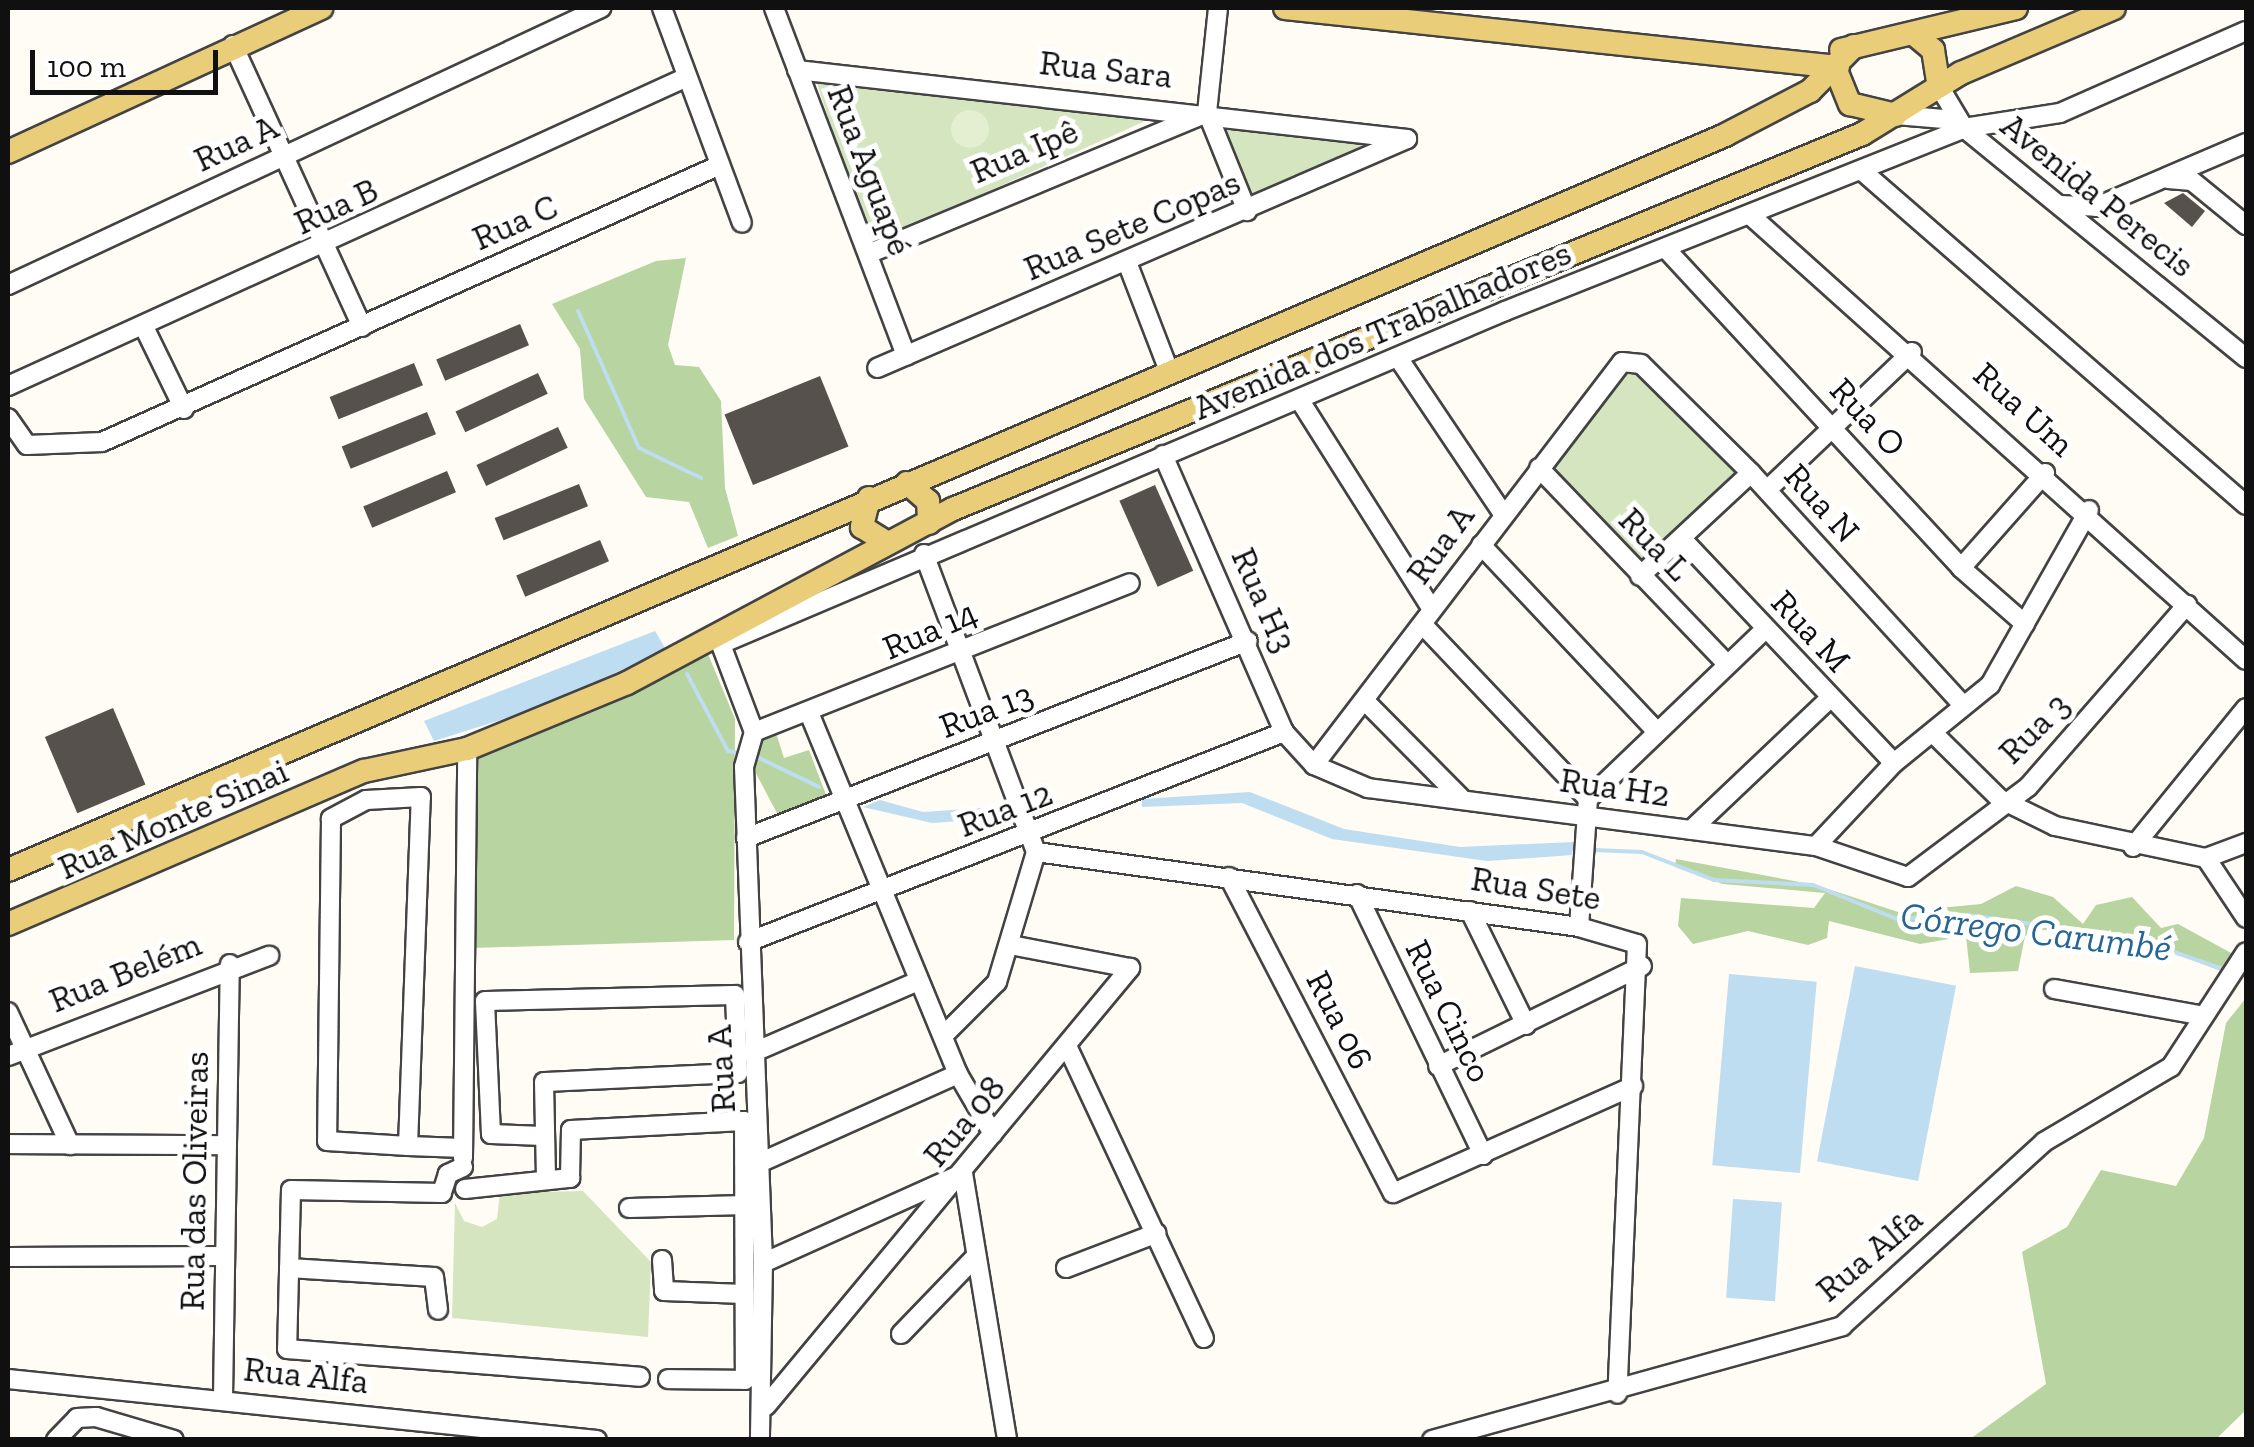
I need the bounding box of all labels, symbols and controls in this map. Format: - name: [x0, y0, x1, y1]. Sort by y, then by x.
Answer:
- scale bar: [35, 30, 222, 92]
- street label: Rua Sara: [1038, 41, 1174, 97]
- text: 100 m: [47, 49, 126, 85]
- street label: Rua Aguapé: [818, 79, 922, 261]
- street label: Avenida Perecis: [1993, 104, 2203, 286]
- street label: Rua A: [187, 105, 285, 181]
- street label: Rua Ipê: [964, 110, 1084, 192]
- street label: Rua Sete Copas: [1018, 161, 1246, 289]
- street label: Rua B: [288, 169, 384, 243]
- street label: Rua C: [466, 185, 564, 259]
- street label: Avenida dos Trabalhadores: [1186, 231, 1578, 429]
- street label: Rua Um: [1965, 353, 2083, 465]
- street label: Rua O: [1821, 369, 1915, 465]
- street label: Rua N: [1776, 455, 1868, 551]
- street label: Rua A: [1397, 496, 1483, 592]
- street label: Rua L: [1610, 499, 1700, 589]
- street label: Rua H3: [1223, 541, 1305, 659]
- street label: Rua M: [1763, 581, 1859, 681]
- street label: Rua 14: [876, 591, 984, 669]
- street label: Rua 13: [933, 673, 1039, 747]
- street label: Rua 3: [1990, 684, 2078, 772]
- street label: Rua Monte Sinai: [52, 750, 294, 888]
- street label: Rua H2: [1557, 759, 1673, 815]
- street label: Rua 12: [952, 772, 1058, 846]
- street label: Rua Sete: [1468, 857, 1604, 919]
- water label: Córrego Carumbé: [1898, 893, 2174, 971]
- street label: Rua Belém: [43, 923, 207, 1021]
- street label: Rua Cinco: [1397, 933, 1501, 1089]
- street label: Rua 06: [1297, 964, 1383, 1076]
- street label: Rua A: [698, 1024, 744, 1114]
- street label: Rua das Oliveiras: [171, 1051, 217, 1311]
- street label: Rua 08: [914, 1067, 1014, 1175]
- street label: Rua Alfa: [1807, 1197, 1931, 1311]
- street label: Rua Alfa: [241, 1348, 371, 1402]

